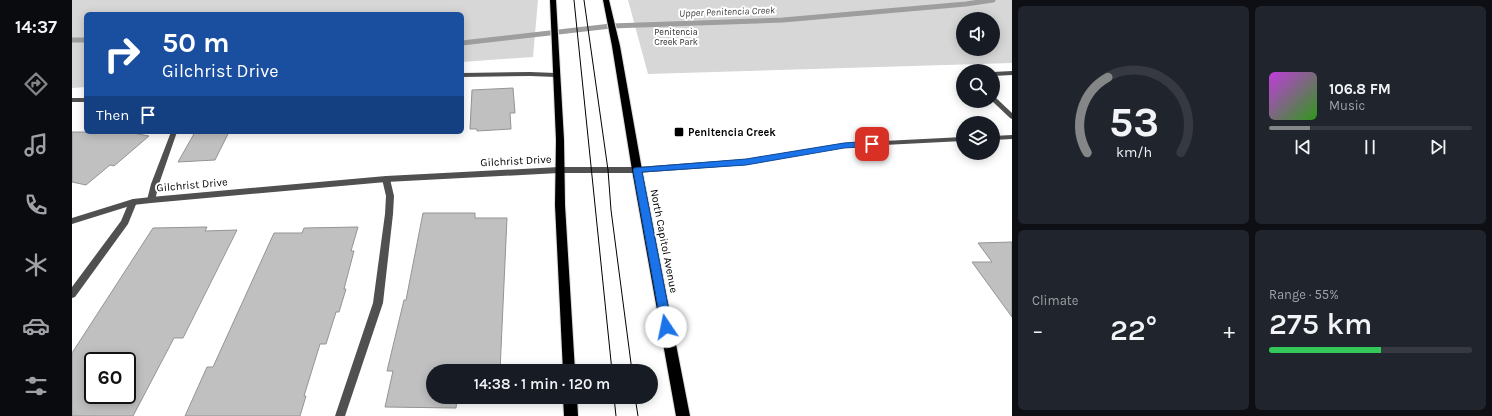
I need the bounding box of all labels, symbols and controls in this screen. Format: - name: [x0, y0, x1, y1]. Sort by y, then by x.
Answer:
- water label: Upper Penitencia Creek: [679, 4, 776, 20]
- map controls: [956, 12, 1000, 160]
- button: sound: [956, 12, 1000, 56]
- text: 14:37: [15, 16, 57, 38]
- text: 50 m: [162, 26, 230, 59]
- park label: Penitencia Creek Park: [654, 27, 698, 47]
- icon: right: [96, 28, 148, 80]
- text: Gilchrist Drive: [162, 60, 279, 82]
- button: search: [956, 64, 1000, 108]
- icon: directions: [22, 70, 50, 98]
- text: 106.8 FM: [1329, 80, 1391, 98]
- text: 53: [1108, 98, 1159, 146]
- text: Music: [1329, 98, 1365, 113]
- icon: arrive: [137, 104, 159, 126]
- text: Then: [96, 106, 129, 124]
- button: layers: [956, 116, 1000, 160]
- marker: Penitencia Creek: [673, 126, 685, 138]
- place label: Penitencia Creek: [688, 126, 776, 139]
- pin: [855, 127, 889, 161]
- icon: music: [22, 131, 50, 159]
- icon: arrive: [861, 133, 883, 155]
- icon: previous: [1292, 136, 1314, 158]
- icon: pause: [1359, 136, 1381, 158]
- icon: next: [1427, 136, 1449, 158]
- text: km/h: [1115, 144, 1152, 161]
- street label: Gilchrist Drive: [480, 153, 552, 169]
- street label: Gilchrist Drive: [156, 175, 228, 195]
- street label: North Capitol Avenue: [648, 188, 681, 294]
- icon: phone: [22, 191, 50, 219]
- icon: climate: [22, 251, 50, 279]
- text: Range · 55%: [1269, 287, 1339, 302]
- text: Climate: [1032, 293, 1078, 308]
- position arrow: [645, 306, 687, 348]
- text: 275 km: [1269, 306, 1372, 342]
- icon: car: [22, 312, 50, 340]
- text: 22°: [1110, 312, 1157, 348]
- text: −: [1032, 318, 1044, 344]
- text: +: [1223, 318, 1235, 344]
- speed limit sign: 60: [84, 352, 136, 404]
- icon: filters: [22, 372, 50, 400]
- text: 14:38 · 1 min · 120 m: [474, 375, 610, 393]

